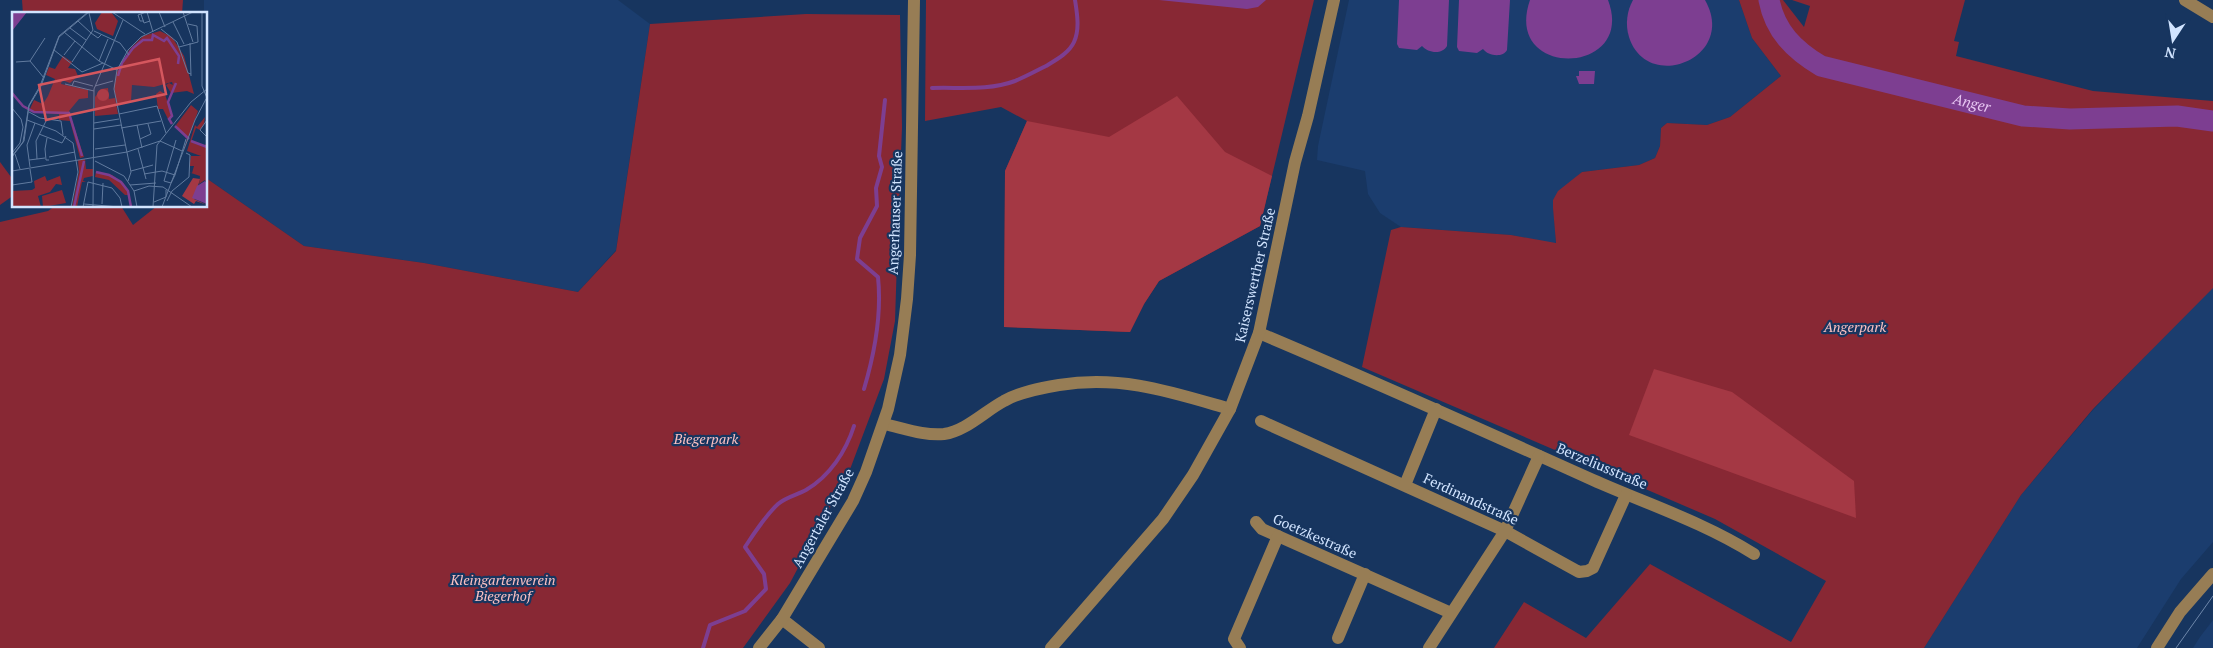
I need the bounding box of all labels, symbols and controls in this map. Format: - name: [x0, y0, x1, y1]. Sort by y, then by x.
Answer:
- inset map: [12, 12, 208, 208]
- north arrow: [2148, 15, 2198, 65]
- text: N: [2163, 43, 2177, 64]
- water label: Anger: [1950, 88, 1994, 117]
- street label: Angerhauser Straße: [883, 151, 906, 275]
- street label: Kaiserswerther Straße: [1230, 206, 1279, 344]
- park label: Angerpark: [1823, 317, 1887, 336]
- park label: Biegerpark: [673, 429, 739, 448]
- street label: Berzeliusstraße: [1554, 438, 1651, 493]
- street label: Angertaler Straße: [787, 465, 858, 571]
- street label: Ferdinandstraße: [1420, 468, 1522, 529]
- street label: Goetzkestraße: [1270, 509, 1360, 563]
- park label: Kleingartenverein Biegerhof: [449, 570, 556, 605]

